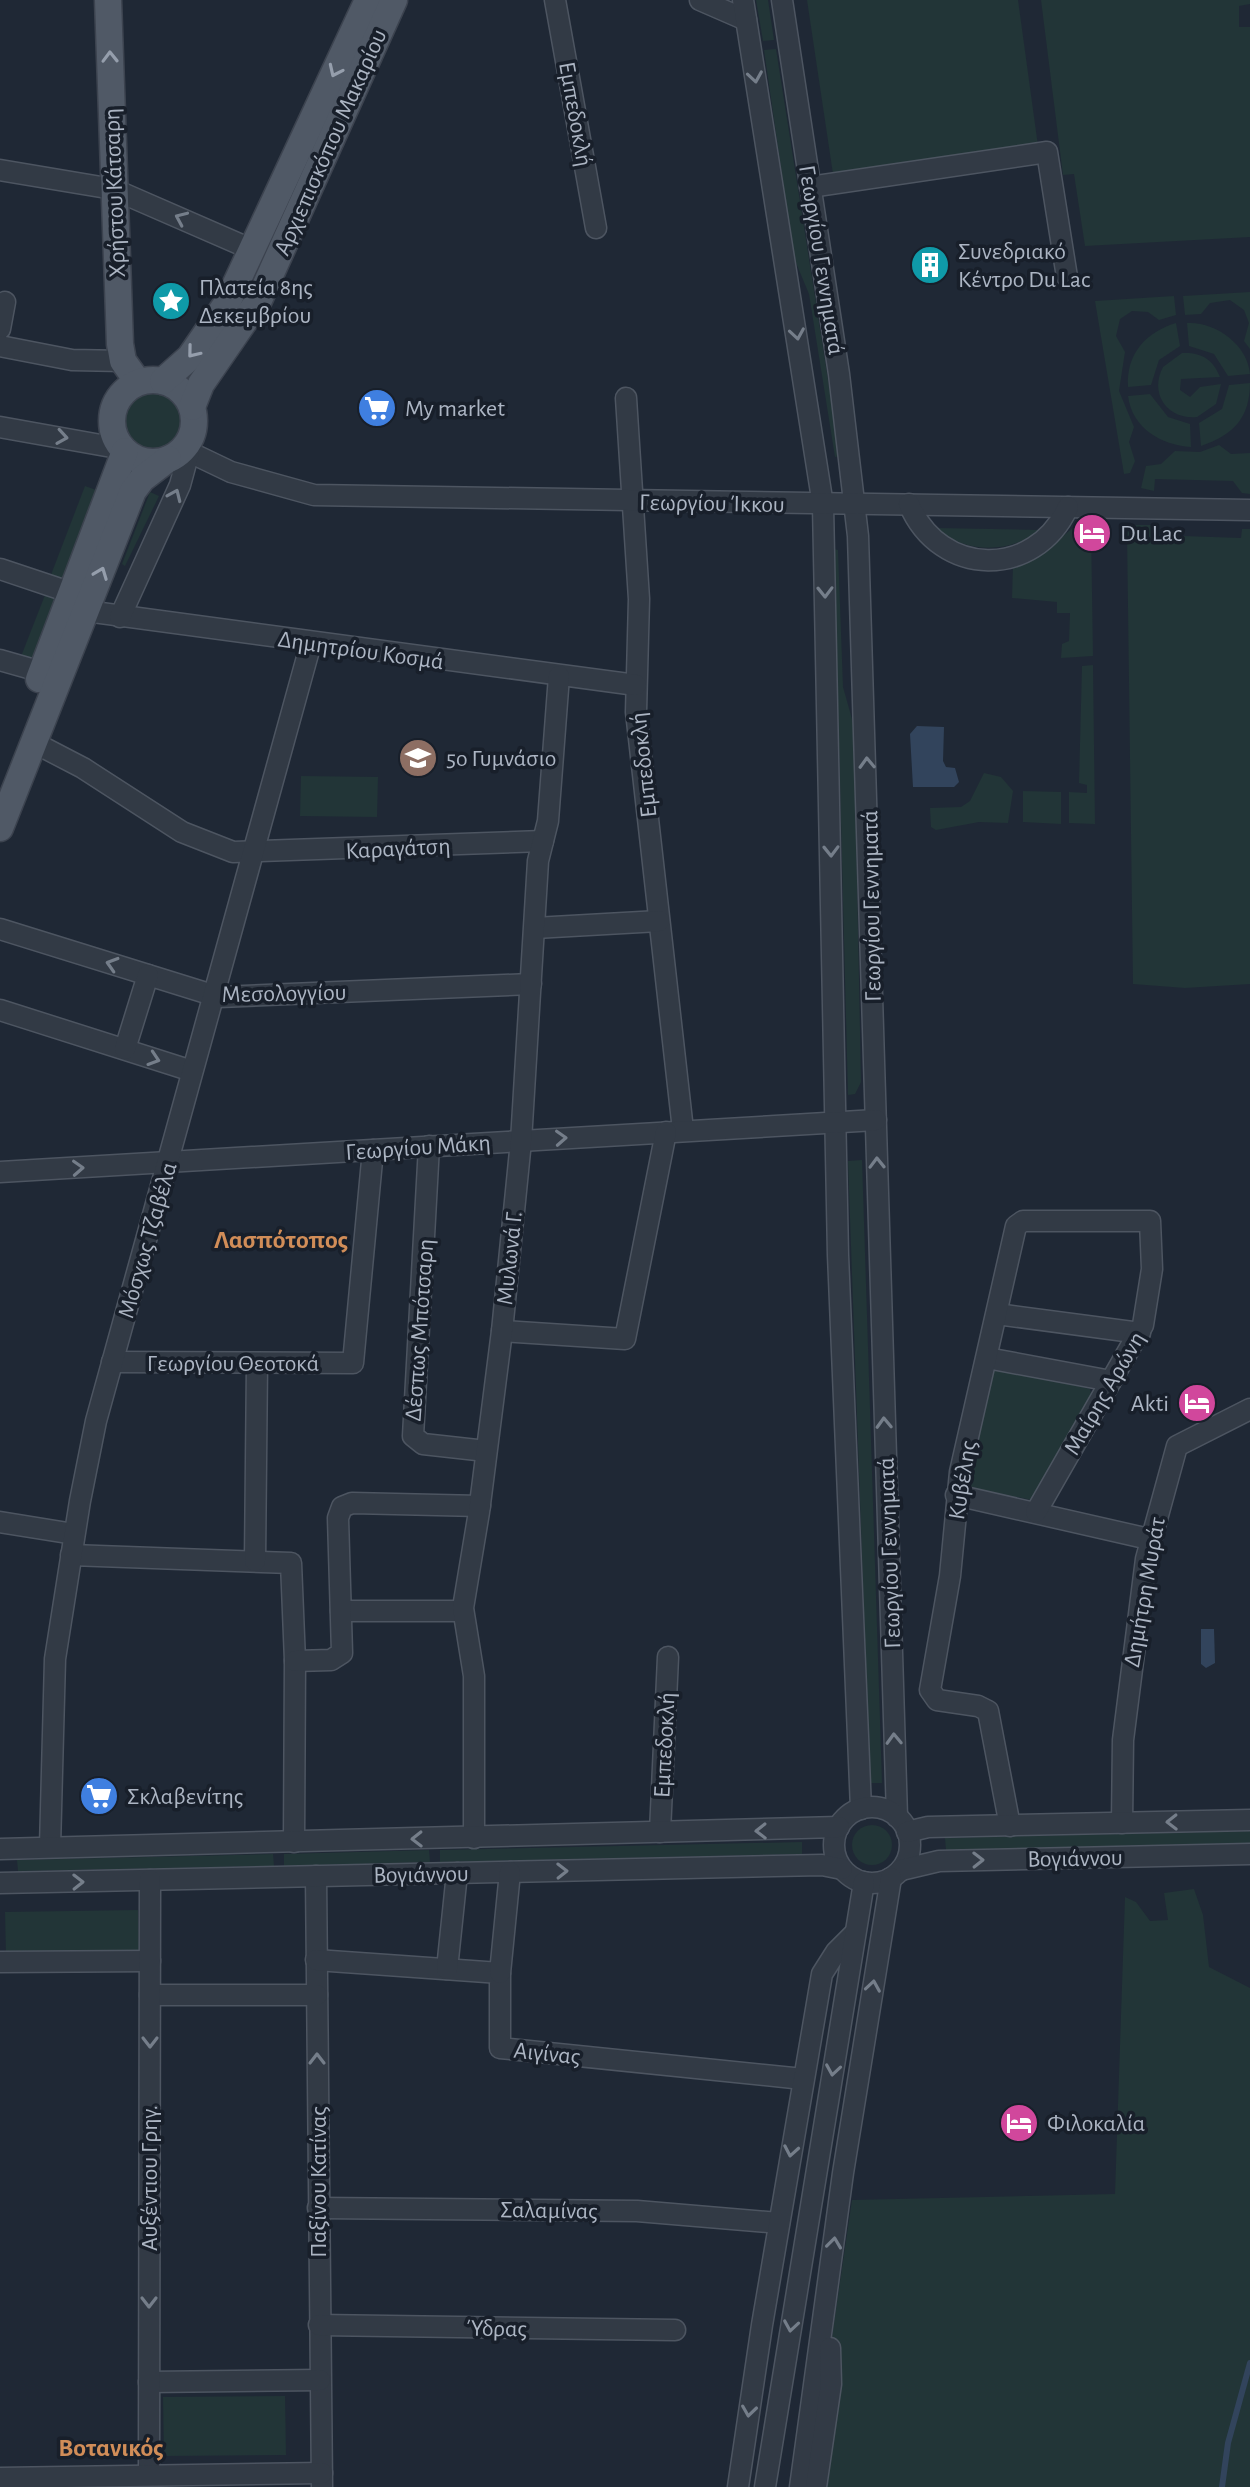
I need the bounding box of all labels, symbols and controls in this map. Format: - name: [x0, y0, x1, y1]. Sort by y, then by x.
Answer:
- street label: Αρχιεπισκόπου Μακαρίου: [270, 26, 392, 259]
- one-way arrow: [101, 50, 118, 63]
- street label: Εμπεδοκλή: [554, 60, 596, 168]
- one-way arrow: [329, 63, 345, 77]
- one-way arrow: [746, 70, 763, 84]
- street label: Χρήστου Κάτσαρη: [100, 108, 130, 278]
- street label: Γεωργίου Γεννηματά: [794, 164, 848, 357]
- one-way arrow: [175, 212, 190, 228]
- place label: Συνεδριακό Κέντρο Du Lac: [958, 240, 1090, 292]
- building icon: Συνεδριακό Κέντρο Du Lac: [909, 244, 951, 286]
- place label: Πλατεία 8ης Δεκεμβρίου: [199, 276, 313, 328]
- place icon: Πλατεία 8ης Δεκεμβρίου: [150, 280, 192, 322]
- one-way arrow: [788, 327, 805, 340]
- one-way arrow: [188, 343, 203, 357]
- supermarket icon: My market: [356, 387, 398, 429]
- place label: My market: [405, 397, 505, 421]
- one-way arrow: [55, 428, 69, 445]
- one-way arrow: [166, 489, 182, 504]
- street label: Γεωργίου Ίκκου: [639, 491, 785, 517]
- hotel icon: Du Lac: [1071, 512, 1113, 554]
- place label: Du Lac: [1120, 522, 1182, 546]
- one-way arrow: [91, 567, 107, 581]
- one-way arrow: [816, 586, 834, 599]
- street label: Δημητρίου Κοσμά: [276, 627, 445, 675]
- street label: Εμπεδοκλή: [627, 711, 661, 819]
- school or university icon: 5ο Γυμνάσιο: [397, 737, 439, 779]
- place label: 5ο Γυμνάσιο: [446, 747, 556, 771]
- one-way arrow: [859, 756, 876, 769]
- street label: Γεωργίου Γεννηματά: [858, 810, 886, 1002]
- street label: Καραγάτση: [345, 834, 451, 864]
- one-way arrow: [822, 845, 839, 858]
- one-way arrow: [106, 957, 119, 973]
- street label: Μεσολογγίου: [221, 981, 347, 1007]
- one-way arrow: [147, 1049, 161, 1065]
- one-way arrow: [555, 1130, 568, 1147]
- street label: Γεωργίου Μάκη: [345, 1131, 492, 1165]
- one-way arrow: [868, 1156, 886, 1169]
- one-way arrow: [72, 1160, 85, 1177]
- street label: Μόσχως Τζαβέλα: [114, 1160, 182, 1321]
- street label: Μυλωνά Γ.: [493, 1210, 527, 1306]
- district label: Λασπότοπος: [214, 1227, 348, 1253]
- street label: Δέσπως Μπότσαρη: [402, 1238, 438, 1422]
- street label: Μαίρης Αρώνη: [1060, 1328, 1150, 1459]
- street label: Γεωργίου Θεοτοκά: [147, 1352, 319, 1376]
- hotel icon: Akti: [1176, 1382, 1218, 1424]
- place label: Akti: [1131, 1392, 1169, 1416]
- one-way arrow: [876, 1416, 893, 1429]
- street label: Κυβέλης: [945, 1439, 981, 1521]
- street label: Γεωργίου Γεννηματά: [875, 1457, 905, 1649]
- street label: Δημήτρη Μυράτ: [1120, 1515, 1170, 1669]
- street label: Εμπεδοκλή: [650, 1692, 680, 1799]
- one-way arrow: [886, 1732, 903, 1745]
- supermarket icon: Σκλαβενίτης: [78, 1775, 120, 1817]
- place label: Σκλαβενίτης: [127, 1785, 243, 1809]
- one-way arrow: [1165, 1813, 1178, 1830]
- one-way arrow: [754, 1822, 767, 1839]
- one-way arrow: [410, 1831, 423, 1848]
- street label: Βογιάννου: [1027, 1846, 1123, 1872]
- one-way arrow: [972, 1851, 985, 1868]
- street label: Βογιάννου: [373, 1862, 469, 1888]
- one-way arrow: [556, 1862, 569, 1879]
- one-way arrow: [72, 1873, 85, 1890]
- one-way arrow: [863, 1979, 880, 1993]
- one-way arrow: [141, 2036, 159, 2049]
- street label: Αιγίνας: [512, 2039, 581, 2069]
- one-way arrow: [308, 2052, 326, 2065]
- one-way arrow: [825, 2063, 842, 2076]
- hotel icon: Φιλοκαλία: [998, 2102, 1040, 2144]
- street label: Αυξέντιου Γρηγ.: [138, 2105, 162, 2251]
- street label: Παξίνου Κατίνας: [307, 2106, 331, 2258]
- place label: Φιλοκαλία: [1047, 2112, 1145, 2136]
- one-way arrow: [783, 2145, 800, 2158]
- street label: Σαλαμίνας: [500, 2198, 598, 2224]
- one-way arrow: [825, 2236, 842, 2250]
- one-way arrow: [140, 2296, 158, 2309]
- street label: Ύδρας: [467, 2316, 527, 2342]
- one-way arrow: [783, 2319, 800, 2333]
- one-way arrow: [741, 2404, 758, 2418]
- district label: Βοτανικός: [58, 2435, 164, 2461]

